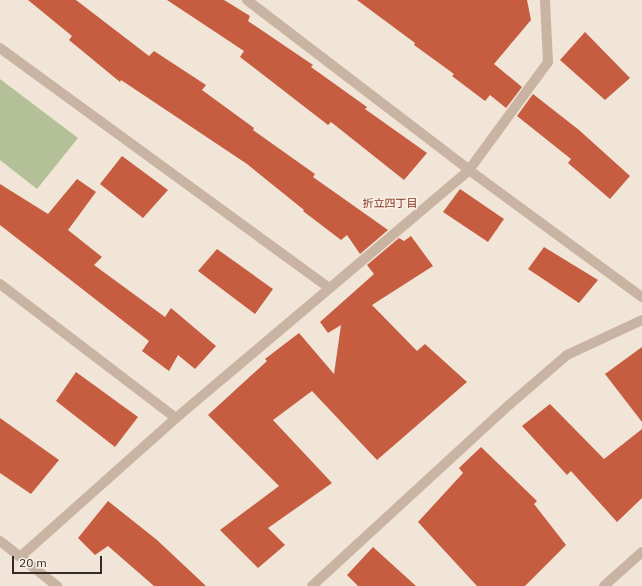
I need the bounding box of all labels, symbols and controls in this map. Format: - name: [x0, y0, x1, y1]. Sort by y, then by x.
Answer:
- district label: 折立四丁目: [363, 196, 417, 210]
- scale bar: [14, 548, 104, 574]
- text: 20 m: [19, 555, 47, 570]

